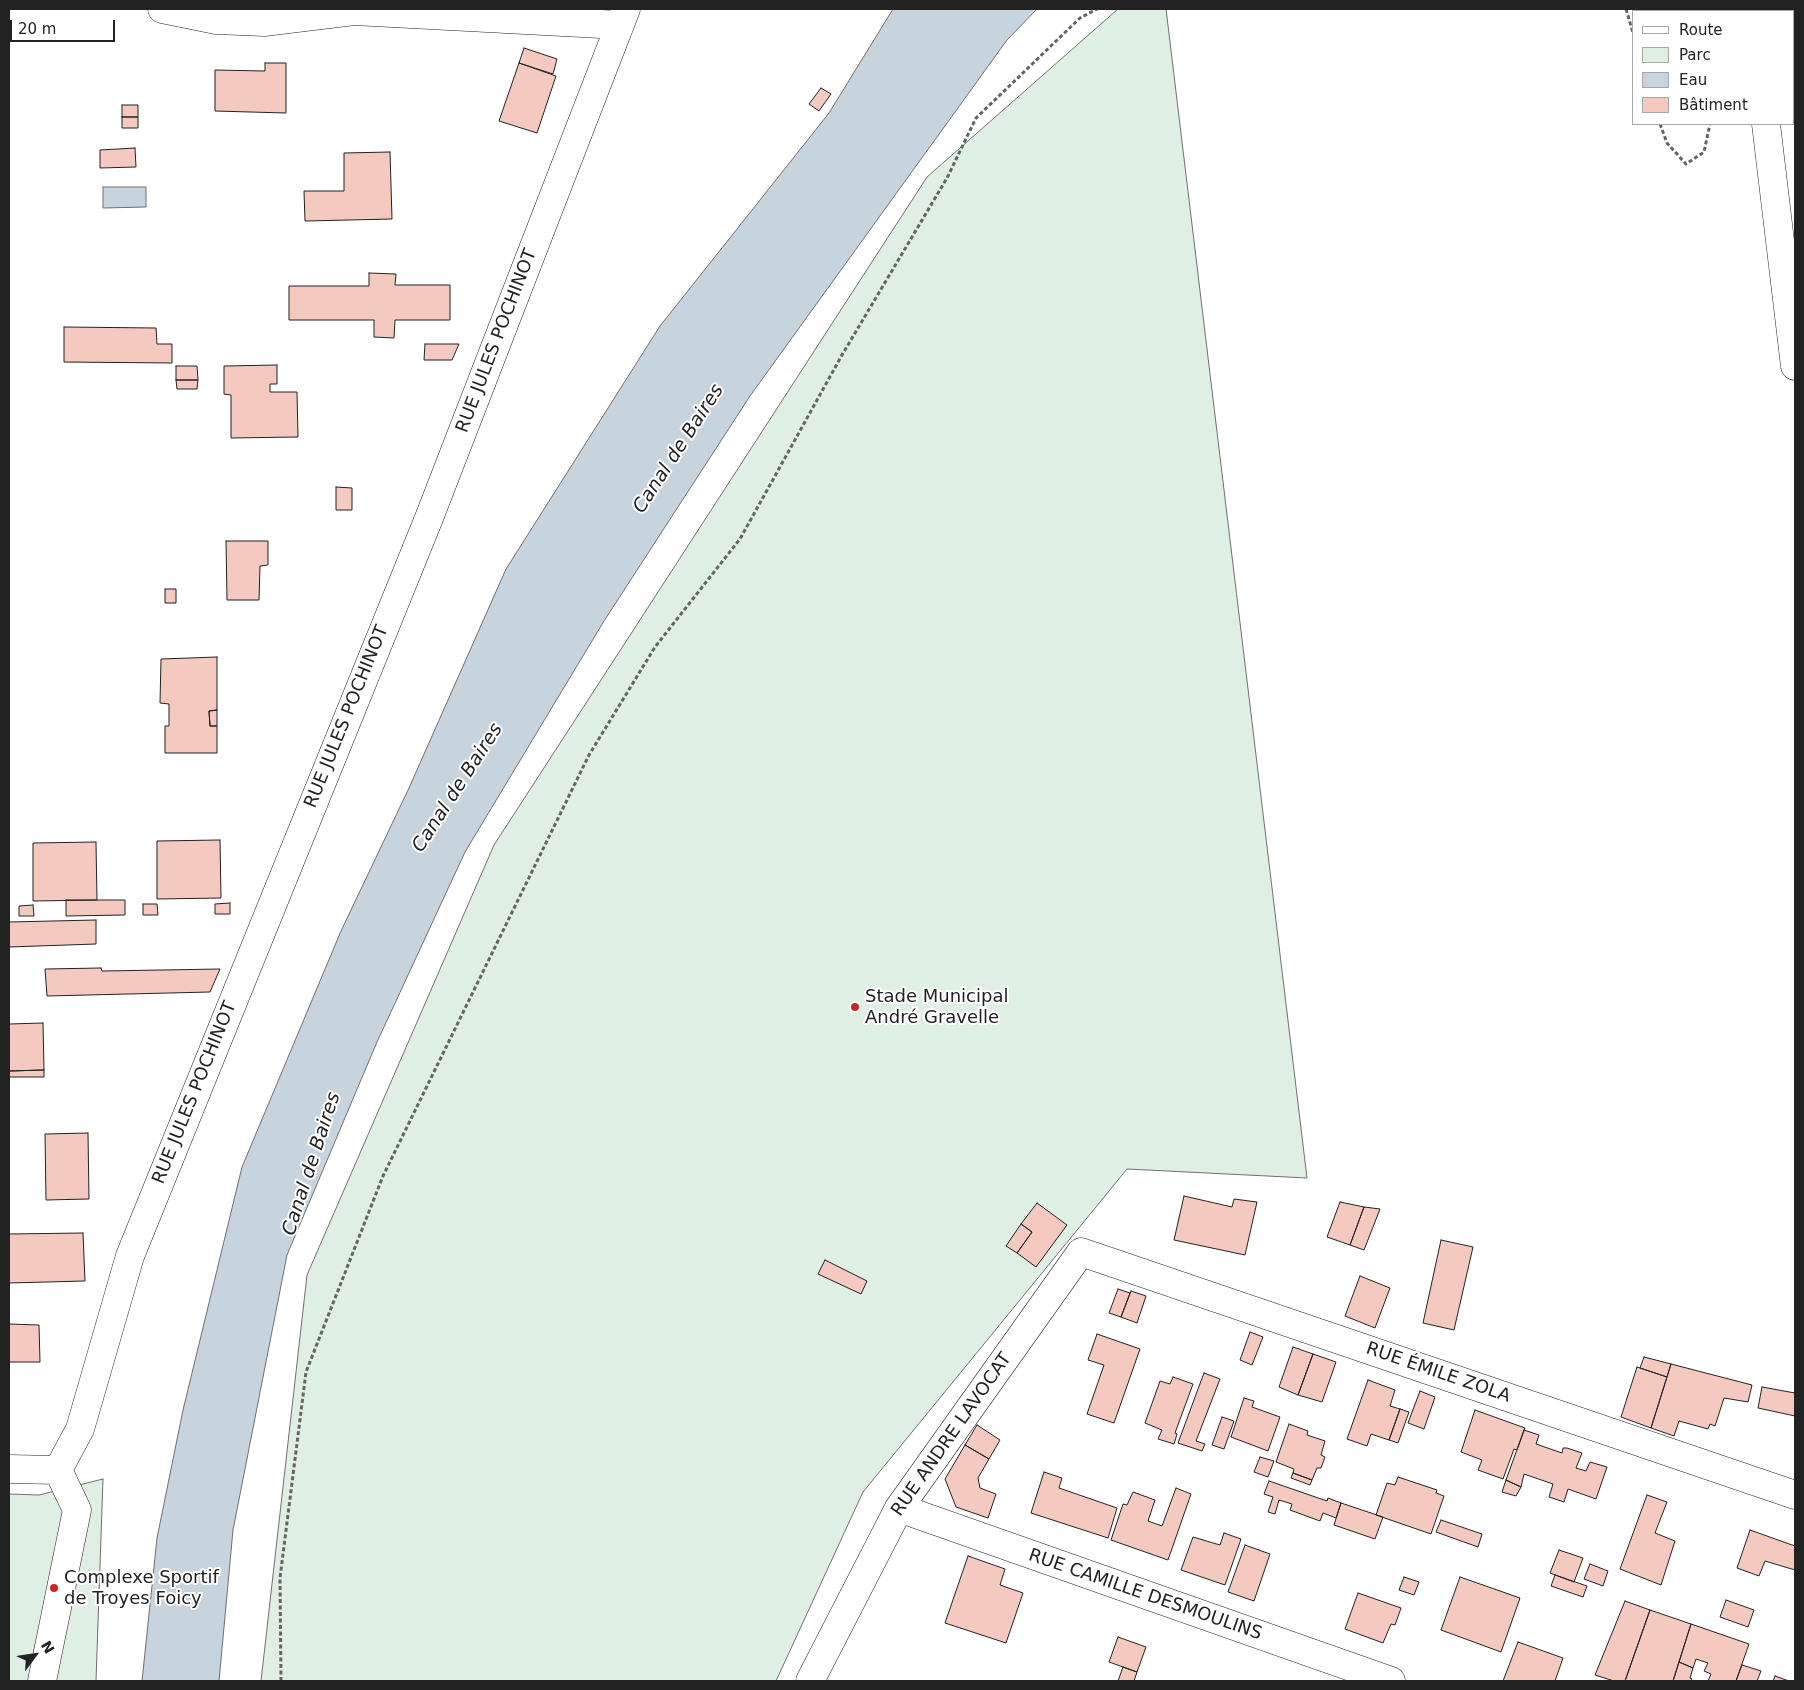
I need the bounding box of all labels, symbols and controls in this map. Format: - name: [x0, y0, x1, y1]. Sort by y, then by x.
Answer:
- scale bar: [12, 10, 118, 42]
- legend: [1632, 10, 1794, 125]
- text: 20 m: [18, 20, 56, 38]
- text: Route: [1679, 21, 1723, 39]
- text: Parc: [1679, 46, 1711, 64]
- text: Eau: [1679, 71, 1707, 89]
- text: Bâtiment: [1679, 96, 1748, 114]
- street label: RUE JULES POCHINOT: [452, 246, 542, 436]
- water label: Canal de Baires: [629, 380, 729, 518]
- street label: RUE JULES POCHINOT: [300, 623, 394, 811]
- water label: Canal de Baires: [408, 719, 508, 857]
- place label: Stade Municipal André Gravelle: [865, 986, 1008, 1028]
- street label: RUE JULES POCHINOT: [148, 999, 242, 1187]
- marker: Stade Municipal André Gravelle: [849, 1001, 861, 1013]
- water label: Canal de Baires: [278, 1090, 346, 1238]
- street label: RUE ÉMILE ZOLA: [1363, 1338, 1513, 1408]
- street label: RUE ANDRE LAVOCAT: [887, 1349, 1017, 1521]
- street label: RUE CAMILLE DESMOULINS: [1025, 1545, 1265, 1645]
- place label: Complexe Sportif de Troyes Foicy: [64, 1567, 219, 1610]
- marker: Complexe Sportif de Troyes Foicy: [48, 1582, 60, 1594]
- north arrow: [10, 1630, 60, 1680]
- text: N: [38, 1638, 58, 1656]

